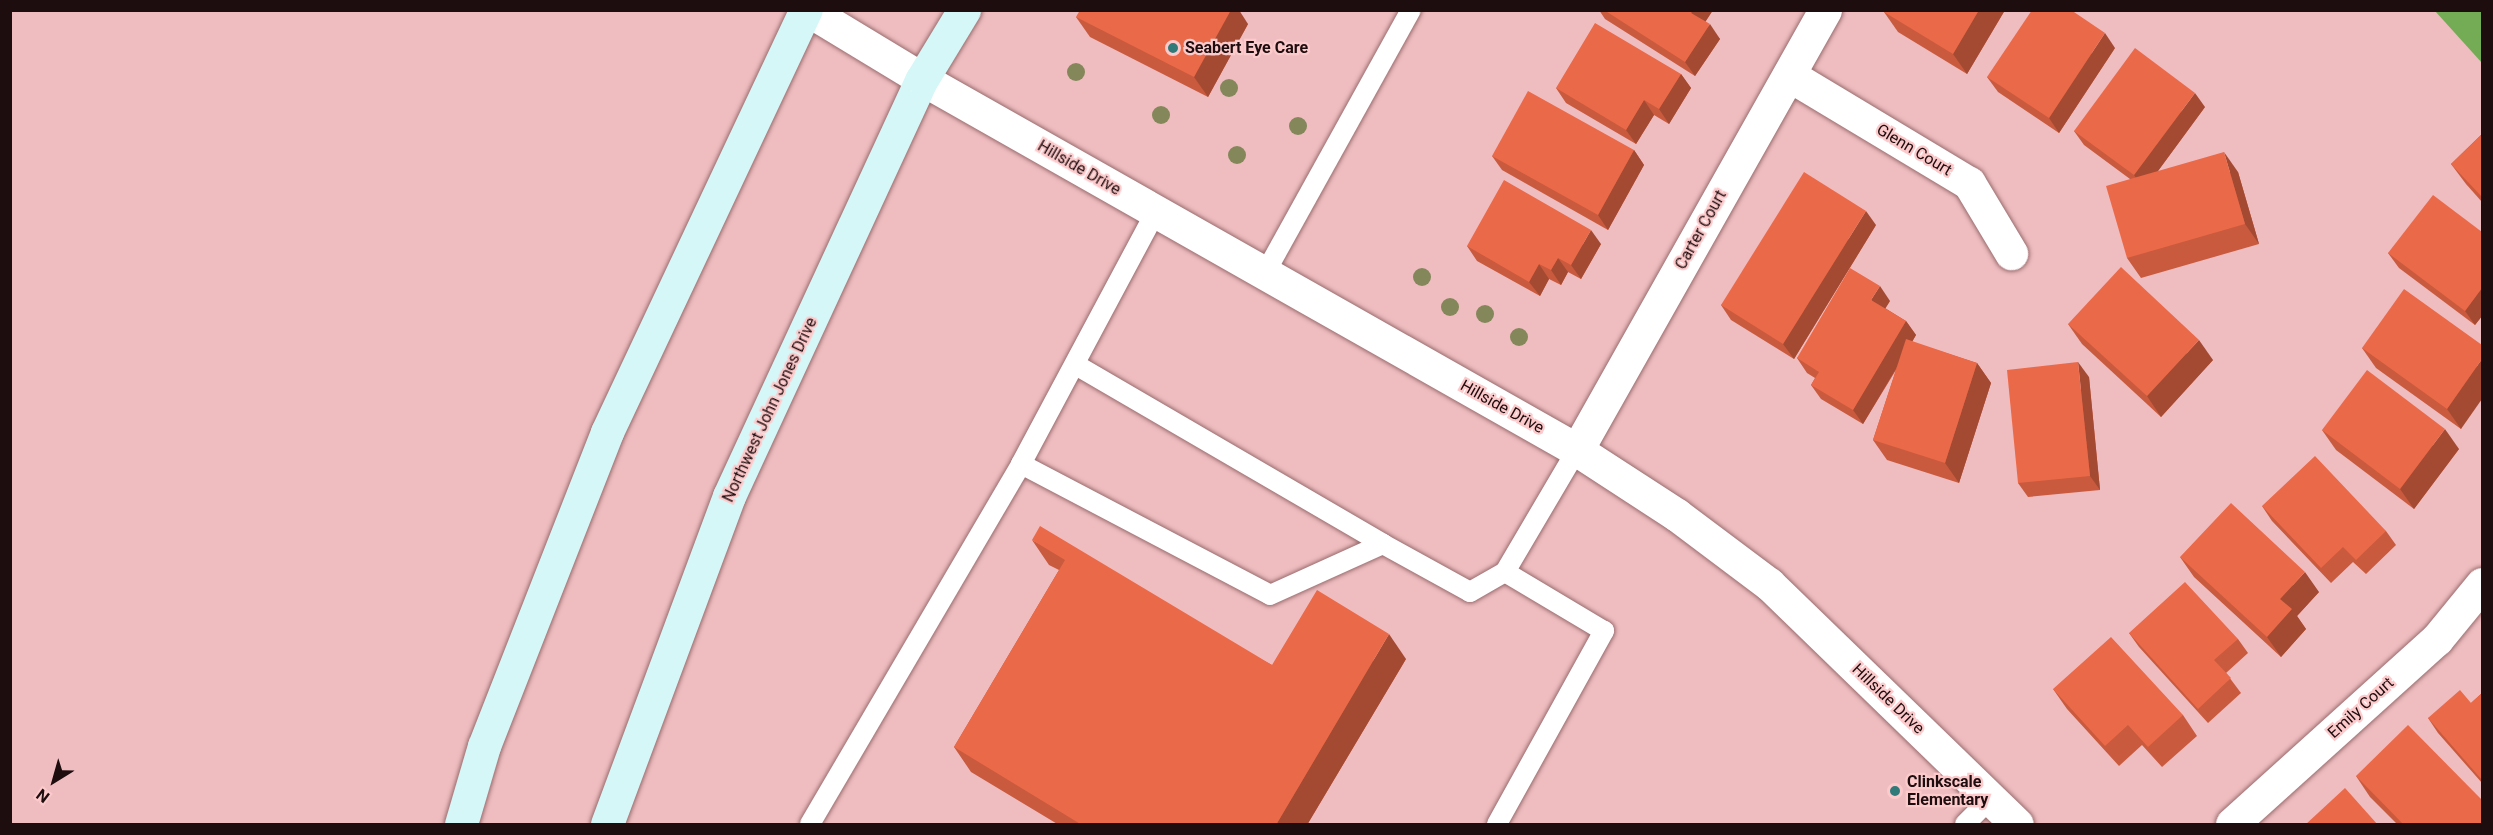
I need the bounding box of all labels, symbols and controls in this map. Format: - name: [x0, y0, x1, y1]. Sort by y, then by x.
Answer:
- place label: Seabert Eye Care: [1185, 38, 1308, 58]
- marker: Seabert Eye Care: [1166, 41, 1180, 55]
- street label: Glenn Court: [1873, 120, 1955, 180]
- street label: Hillside Drive: [1034, 137, 1124, 199]
- street label: Carter Court: [1671, 187, 1731, 273]
- street label: Northwest John Jones Drive: [719, 315, 821, 505]
- street label: Hillside Drive: [1457, 376, 1547, 438]
- street label: Hillside Drive: [1848, 660, 1928, 738]
- street label: Emily Court: [2324, 673, 2398, 743]
- north arrow: [24, 751, 84, 811]
- place label: Clinkscale Elementary: [1907, 772, 1988, 810]
- marker: Clinkscale Elementary: [1888, 784, 1902, 798]
- text: N: [33, 785, 53, 807]

